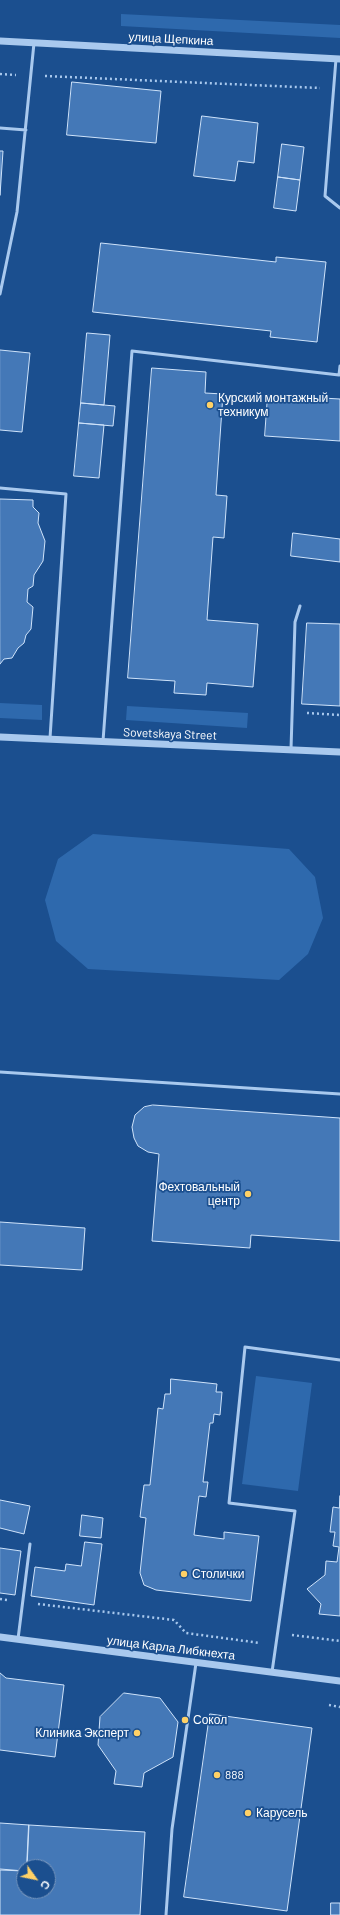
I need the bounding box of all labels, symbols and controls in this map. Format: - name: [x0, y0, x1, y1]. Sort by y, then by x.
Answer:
- street label: улица Щепкина: [128, 30, 214, 48]
- place label: Курский монтажный техникум: [218, 391, 328, 419]
- marker: Курский монтажный техникум: [205, 400, 215, 410]
- street label: Sovetskaya Street: [123, 725, 217, 743]
- place label: Фехтовальный центр: [158, 1180, 240, 1208]
- marker: Фехтовальный центр: [243, 1189, 253, 1199]
- place label: Столички: [192, 1567, 244, 1581]
- marker: Столички: [179, 1569, 189, 1579]
- street label: улица Карла Либкнехта: [106, 1633, 236, 1663]
- place label: Сокол: [193, 1713, 227, 1727]
- marker: Сокол: [180, 1715, 190, 1725]
- place label: Клиника Эксперт: [35, 1726, 129, 1740]
- marker: Клиника Эксперт: [132, 1728, 142, 1738]
- place label: 888: [225, 1768, 244, 1782]
- marker: 888: [212, 1770, 222, 1780]
- place label: Карусель: [256, 1806, 308, 1820]
- marker: Карусель: [243, 1808, 253, 1818]
- north arrow: [16, 1859, 56, 1899]
- text: С: [38, 1878, 53, 1892]

